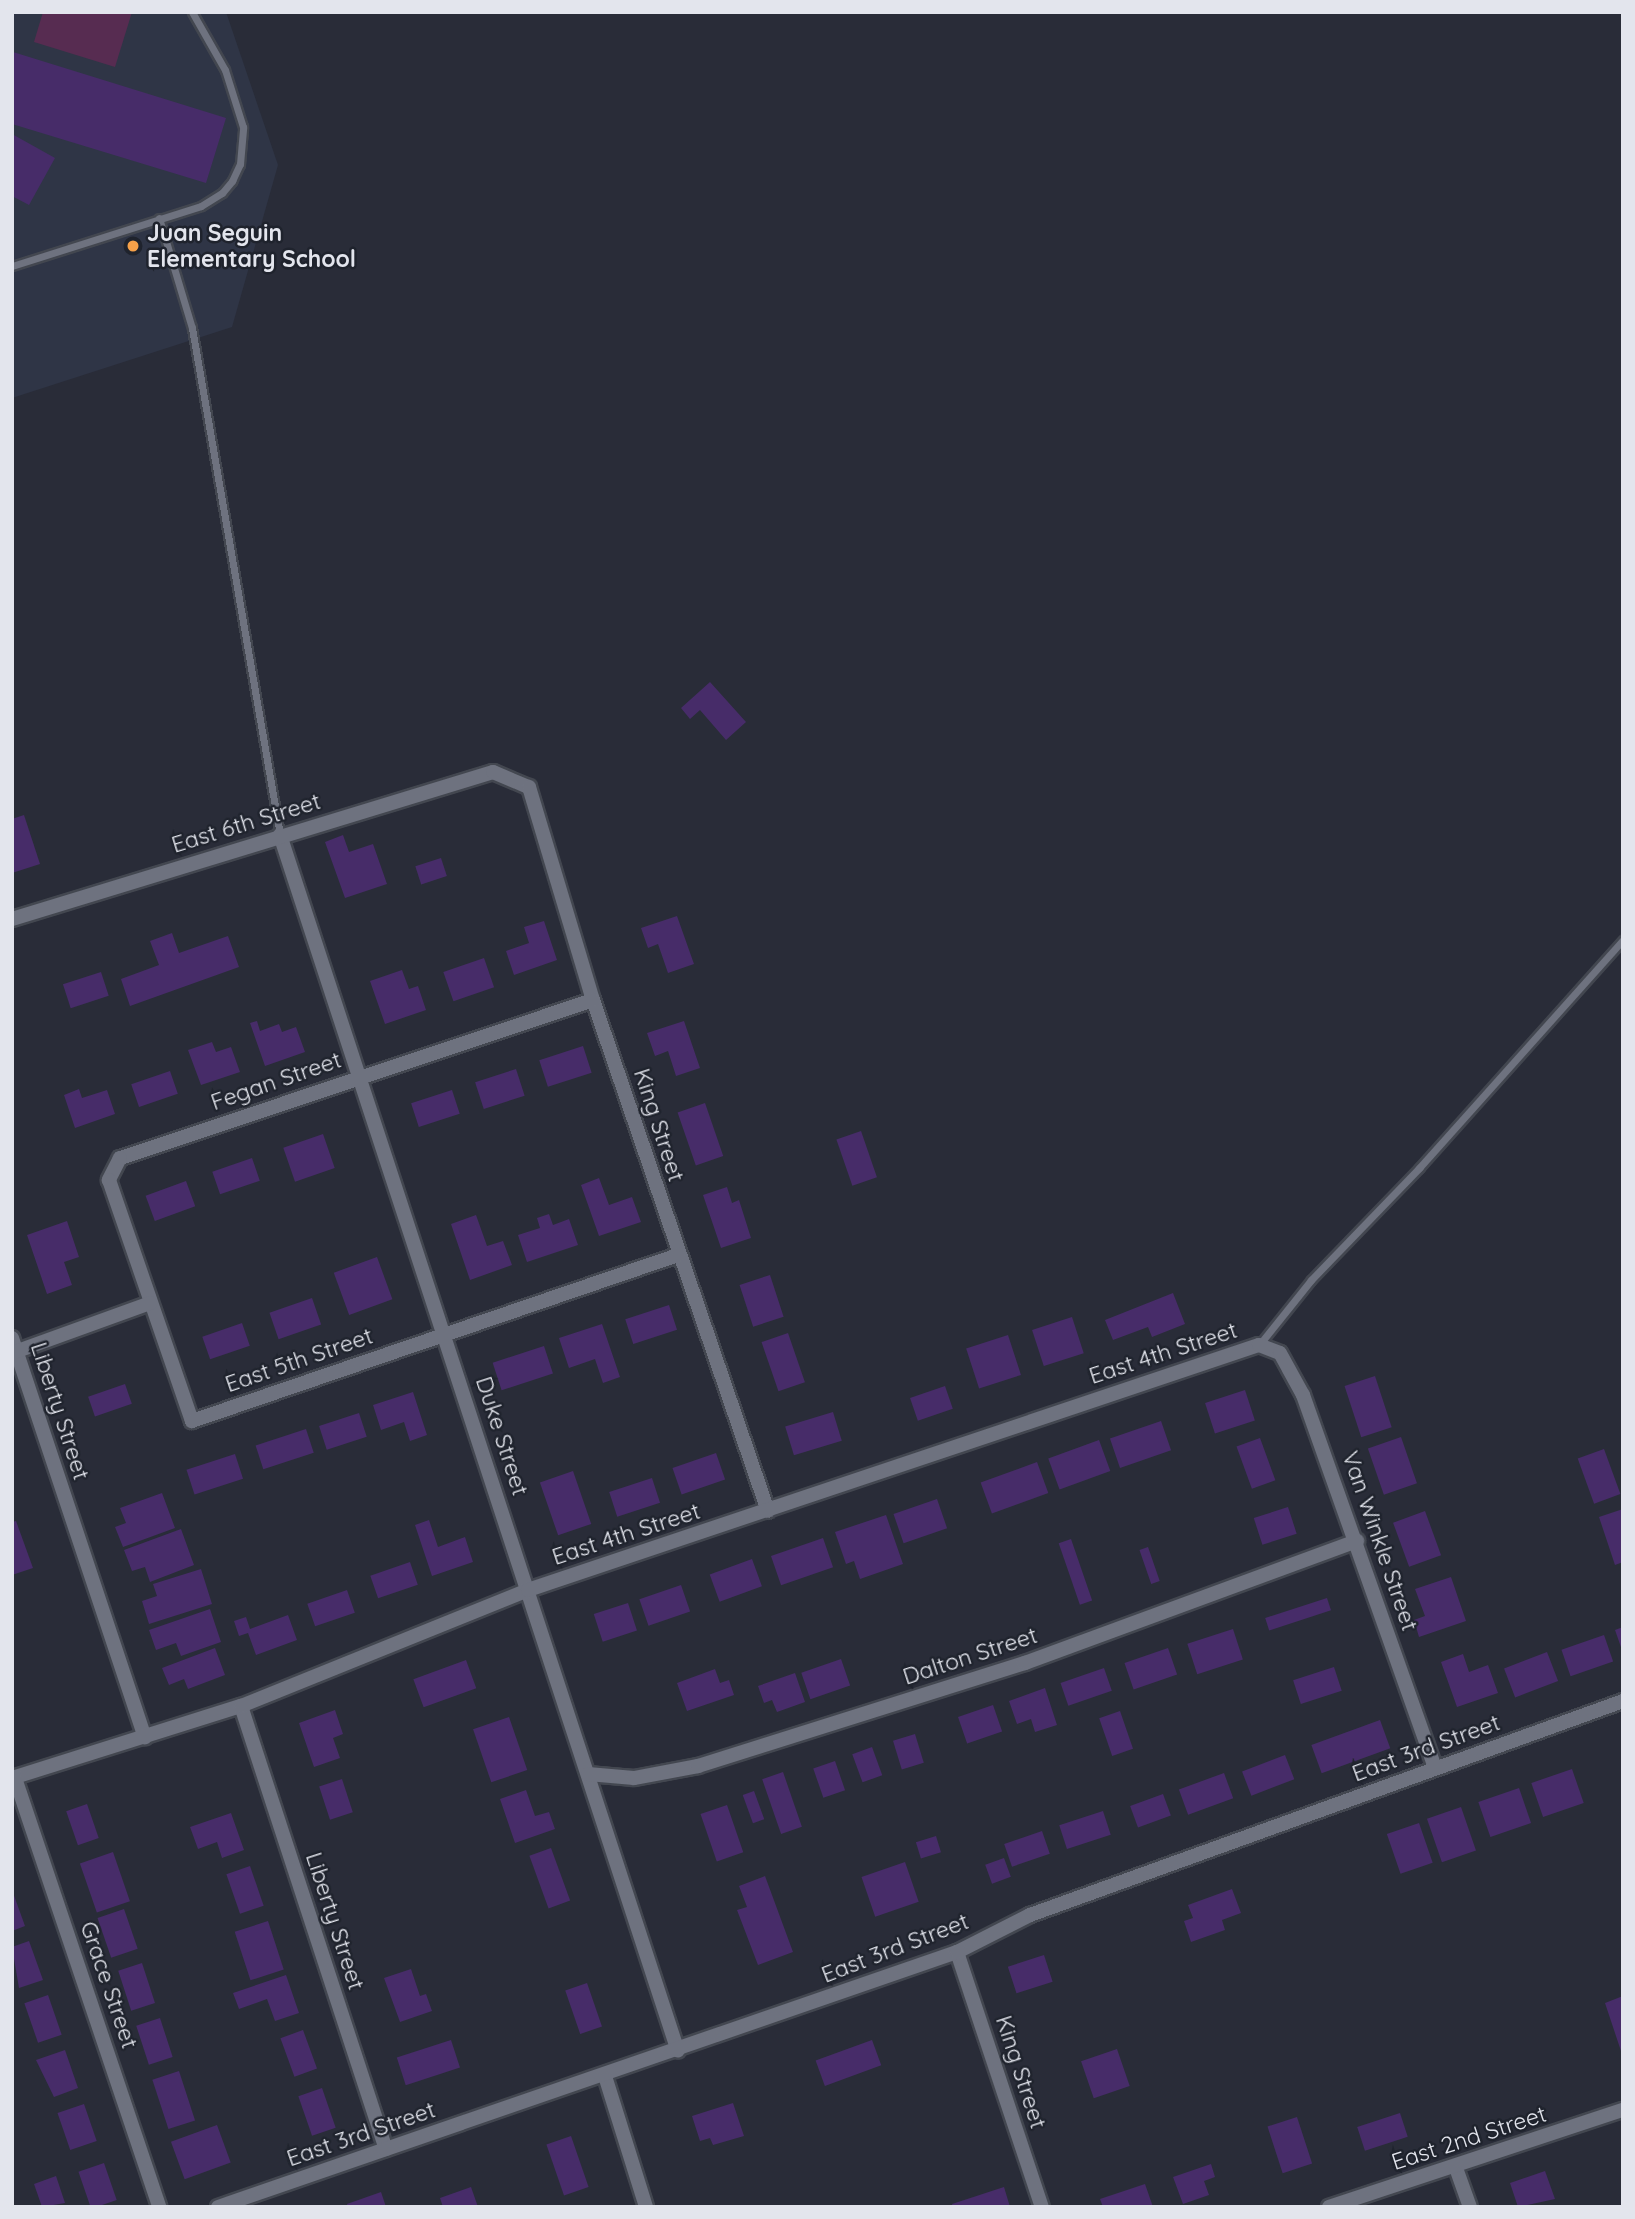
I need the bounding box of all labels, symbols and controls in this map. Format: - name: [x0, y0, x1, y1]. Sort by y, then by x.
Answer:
- place label: Juan Seguin Elementary School: [147, 219, 356, 273]
- marker: Juan Seguin Elementary School: [125, 238, 141, 254]
- street label: East 6th Street: [168, 787, 324, 859]
- street label: Fegan Street: [207, 1046, 345, 1116]
- street label: King Street: [628, 1065, 690, 1185]
- street label: East 4th Street: [1086, 1316, 1240, 1390]
- street label: East 5th Street: [222, 1322, 376, 1398]
- street label: Liberty Street: [25, 1339, 95, 1483]
- street label: Duke Street: [470, 1373, 534, 1499]
- street label: Van Winkle Street: [1336, 1447, 1424, 1635]
- street label: East 4th Street: [549, 1497, 703, 1571]
- street label: Dalton Street: [899, 1621, 1041, 1691]
- street label: East 3rd Street: [1348, 1708, 1504, 1788]
- street label: Liberty Street: [300, 1849, 370, 1993]
- street label: East 3rd Street: [818, 1907, 972, 1989]
- street label: Grace Street: [74, 1918, 144, 2052]
- street label: King Street: [990, 2012, 1052, 2132]
- street label: East 3rd Street: [283, 2096, 439, 2172]
- street label: East 2nd Street: [1388, 2100, 1550, 2176]

